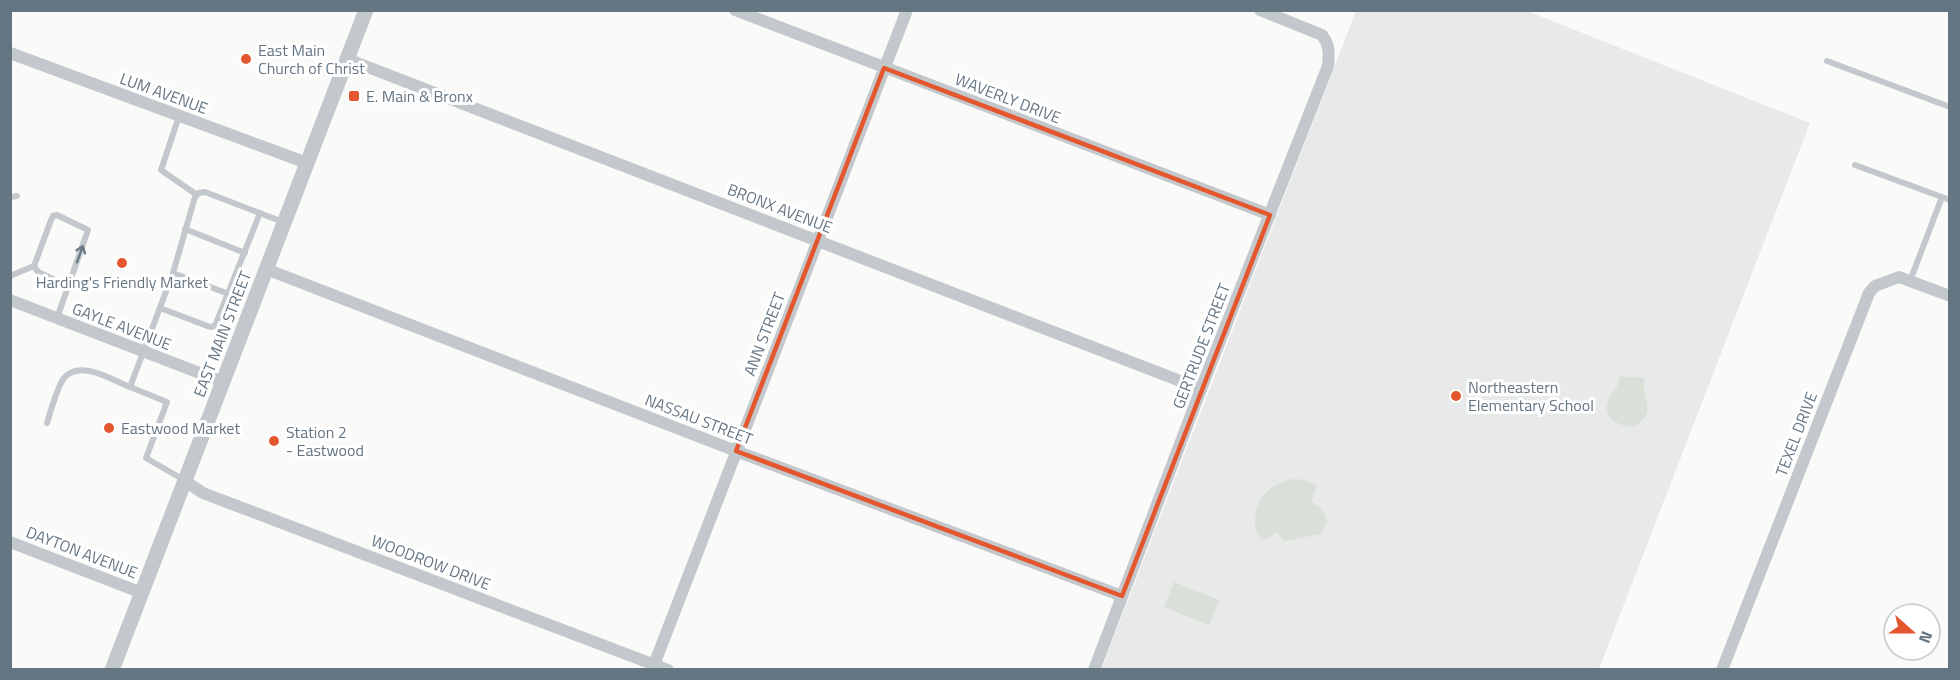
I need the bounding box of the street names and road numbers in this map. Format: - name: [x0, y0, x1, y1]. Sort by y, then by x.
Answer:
- street label: LUM AVENUE: [117, 66, 211, 120]
- street label: WAVERLY DRIVE: [952, 67, 1065, 129]
- street label: BRONX AVENUE: [724, 177, 836, 239]
- street label: EAST MAIN STREET: [187, 267, 257, 400]
- street label: GERTRUDE STREET: [1166, 279, 1236, 412]
- street label: ANN STREET: [737, 288, 791, 379]
- street label: GAYLE AVENUE: [69, 296, 175, 356]
- street label: NASSAU STREET: [642, 387, 757, 451]
- street label: TEXEL DRIVE: [1769, 388, 1823, 480]
- street label: DAYTON AVENUE: [23, 520, 141, 584]
- street label: WOODROW DRIVE: [368, 528, 494, 596]

